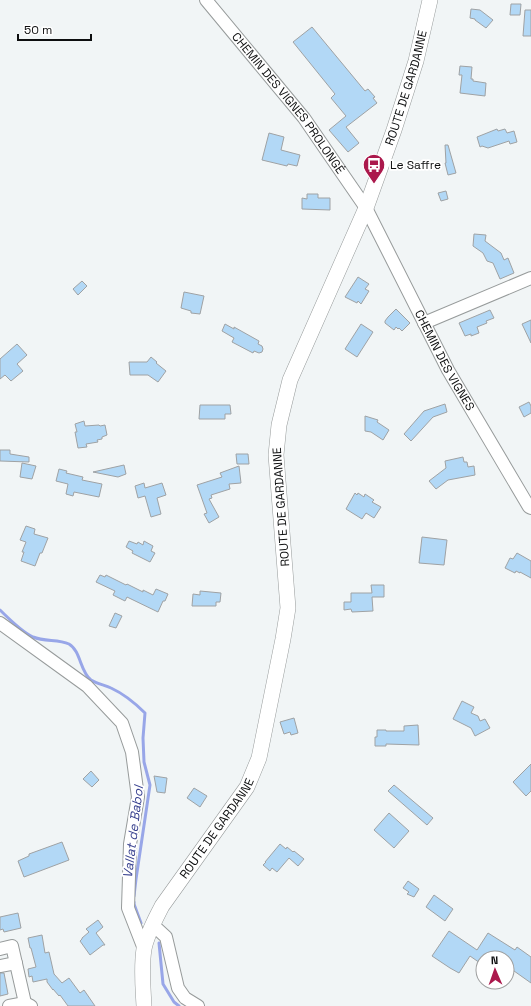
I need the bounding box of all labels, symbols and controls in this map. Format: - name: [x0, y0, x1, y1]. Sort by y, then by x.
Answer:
- scale bar: [18, 16, 91, 42]
- text: 50 m: [24, 22, 52, 38]
- street label: CHEMIN DES VIGNES PROLONGÉ: [228, 29, 348, 177]
- street label: ROUTE DE GARDANNE: [381, 29, 431, 148]
- bus stop icon: Le Saffre: [361, 152, 387, 185]
- place label: Le Saffre: [390, 157, 441, 173]
- street label: CHEMIN DES VIGNES: [411, 307, 478, 414]
- street label: ROUTE DE GARDANNE: [269, 447, 293, 567]
- street label: ROUTE DE GARDANNE: [176, 776, 258, 882]
- water label: Vallat de Babol: [119, 783, 147, 879]
- north arrow: [475, 950, 515, 990]
- text: N: [491, 953, 499, 967]

